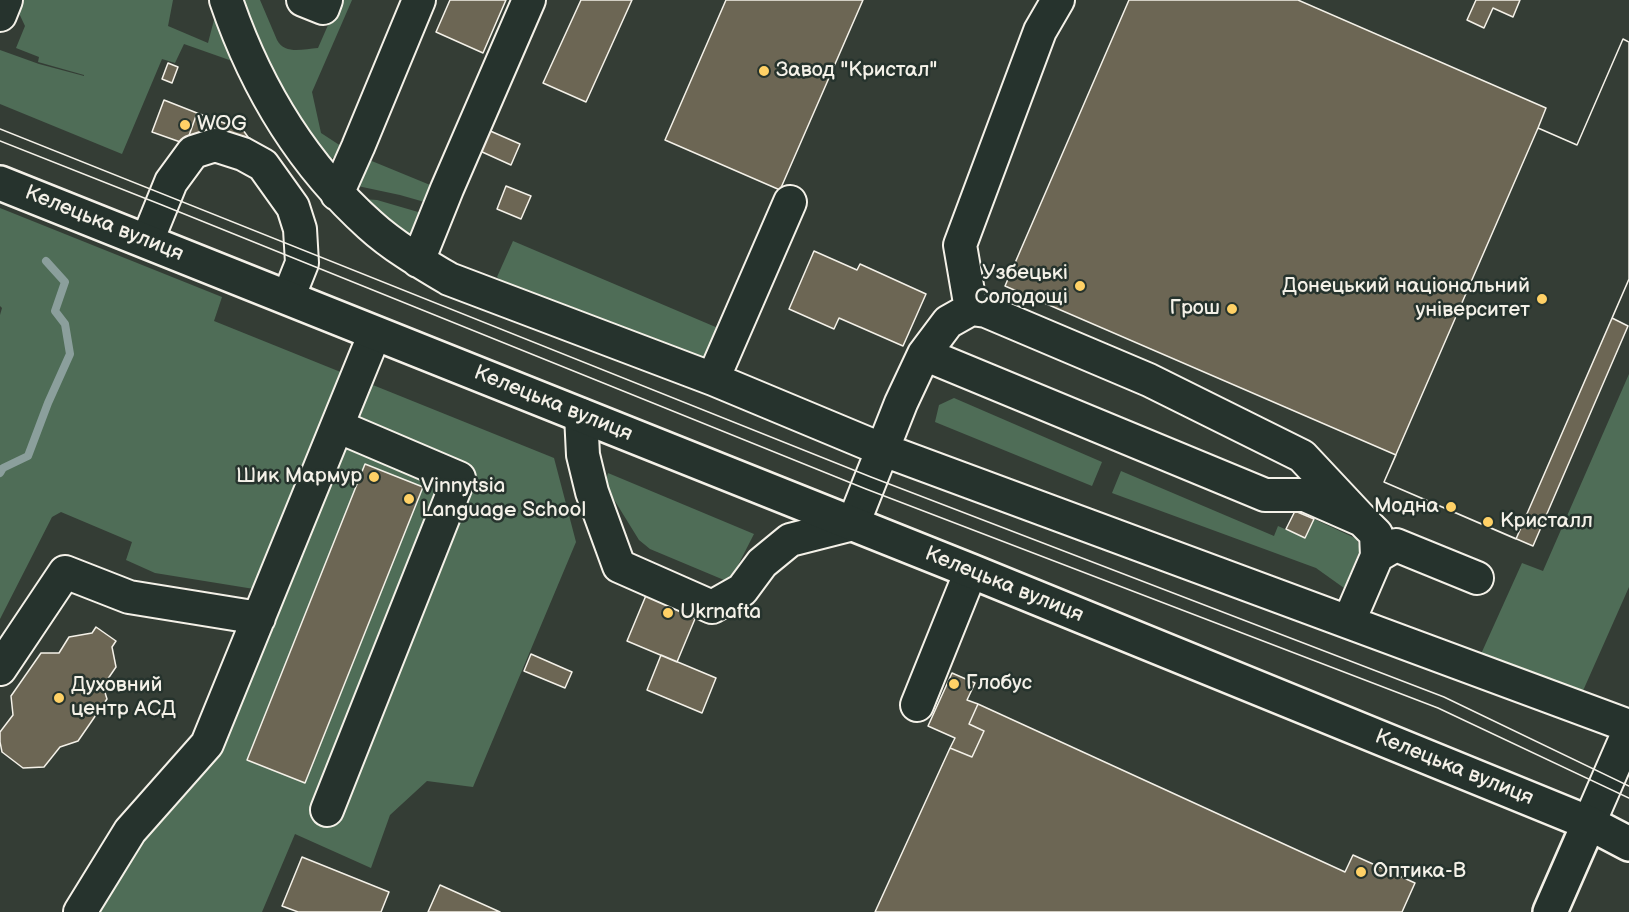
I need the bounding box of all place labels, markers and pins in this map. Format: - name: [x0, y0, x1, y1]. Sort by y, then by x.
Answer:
- place label: Завод "Кристал": [776, 58, 937, 84]
- marker: Завод "Кристал": [757, 64, 771, 78]
- place label: WOG: [197, 112, 247, 138]
- marker: WOG: [178, 118, 192, 132]
- place label: Узбецькі Солодощі: [975, 261, 1068, 311]
- place label: Донецький національний університет: [1282, 274, 1530, 324]
- marker: Узбецькі Солодощі: [1073, 279, 1087, 293]
- marker: Донецький національний університет: [1535, 292, 1549, 306]
- place label: Грош: [1169, 296, 1220, 322]
- marker: Грош: [1225, 302, 1239, 316]
- place label: Шик Мармур: [236, 464, 362, 490]
- marker: Шик Мармур: [367, 470, 381, 484]
- place label: Vinnytsia Language School: [421, 474, 586, 524]
- marker: Vinnytsia Language School: [402, 492, 416, 506]
- place label: Модна: [1374, 494, 1439, 520]
- marker: Модна: [1444, 500, 1458, 514]
- place label: Кристалл: [1500, 509, 1593, 535]
- marker: Кристалл: [1481, 515, 1495, 529]
- place label: Ukrnafta: [680, 600, 761, 626]
- marker: Ukrnafta: [661, 606, 675, 620]
- place label: Глобус: [966, 671, 1032, 697]
- place label: Духовний центр АСД: [71, 673, 176, 723]
- marker: Глобус: [947, 677, 961, 691]
- marker: Духовний центр АСД: [52, 691, 66, 705]
- place label: Оптика-В: [1373, 859, 1466, 885]
- marker: Оптика-В: [1354, 865, 1368, 879]

